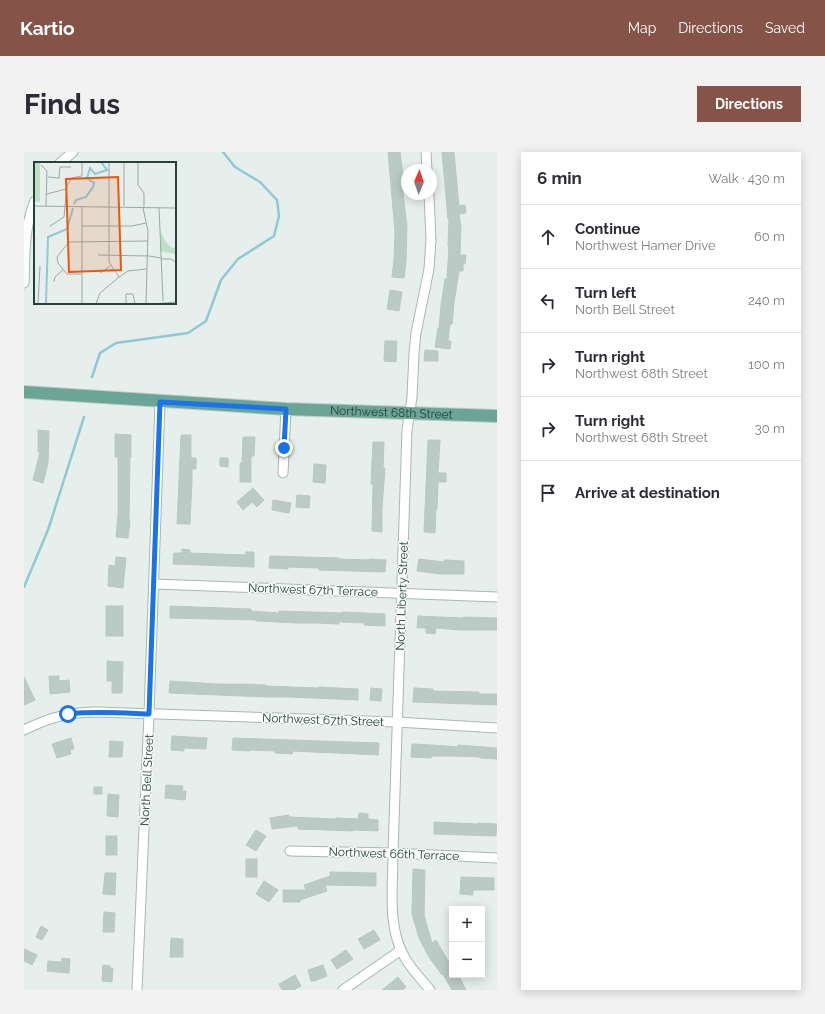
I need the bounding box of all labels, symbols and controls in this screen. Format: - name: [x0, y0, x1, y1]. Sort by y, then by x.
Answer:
- text: Kartio: [20, 17, 75, 39]
- text: Map: [628, 20, 656, 36]
- text: Directions: [678, 20, 743, 36]
- text: Saved: [765, 20, 805, 36]
- button: Directions: [697, 86, 801, 122]
- text: Find us: [24, 88, 120, 121]
- inset map: [34, 162, 176, 304]
- north arrow: [401, 164, 437, 200]
- text: 6 min: [537, 168, 582, 188]
- text: Walk · 430 m: [708, 171, 785, 186]
- text: Continue: [575, 220, 640, 238]
- icon: ahead: [537, 226, 559, 248]
- text: 60 m: [754, 229, 785, 244]
- text: Northwest Hamer Drive: [575, 238, 716, 253]
- text: Turn left: [575, 284, 636, 302]
- icon: left: [537, 290, 559, 312]
- text: 240 m: [748, 293, 785, 308]
- text: North Bell Street: [575, 302, 675, 317]
- text: Turn right: [575, 348, 645, 366]
- icon: right: [537, 354, 559, 376]
- text: 100 m: [748, 357, 785, 372]
- text: Northwest 68th Street: [575, 366, 708, 381]
- street label: Northwest 68th Street: [330, 403, 453, 422]
- text: Turn right: [575, 412, 645, 430]
- icon: right: [537, 418, 559, 440]
- text: 30 m: [755, 421, 785, 436]
- text: Northwest 68th Street: [575, 430, 708, 445]
- route end: [275, 439, 293, 457]
- icon: arrive: [537, 482, 559, 504]
- text: Arrive at destination: [575, 484, 720, 502]
- street label: North Liberty Street: [393, 541, 411, 651]
- street label: Northwest 67th Terrace: [248, 581, 378, 599]
- route start: [59, 705, 77, 723]
- street label: Northwest 67th Street: [262, 711, 384, 729]
- street label: North Bell Street: [138, 734, 156, 826]
- street label: Northwest 66th Terrace: [329, 845, 459, 863]
- map controls: [449, 906, 485, 978]
- button: +: [449, 906, 485, 942]
- button: −: [449, 942, 485, 978]

